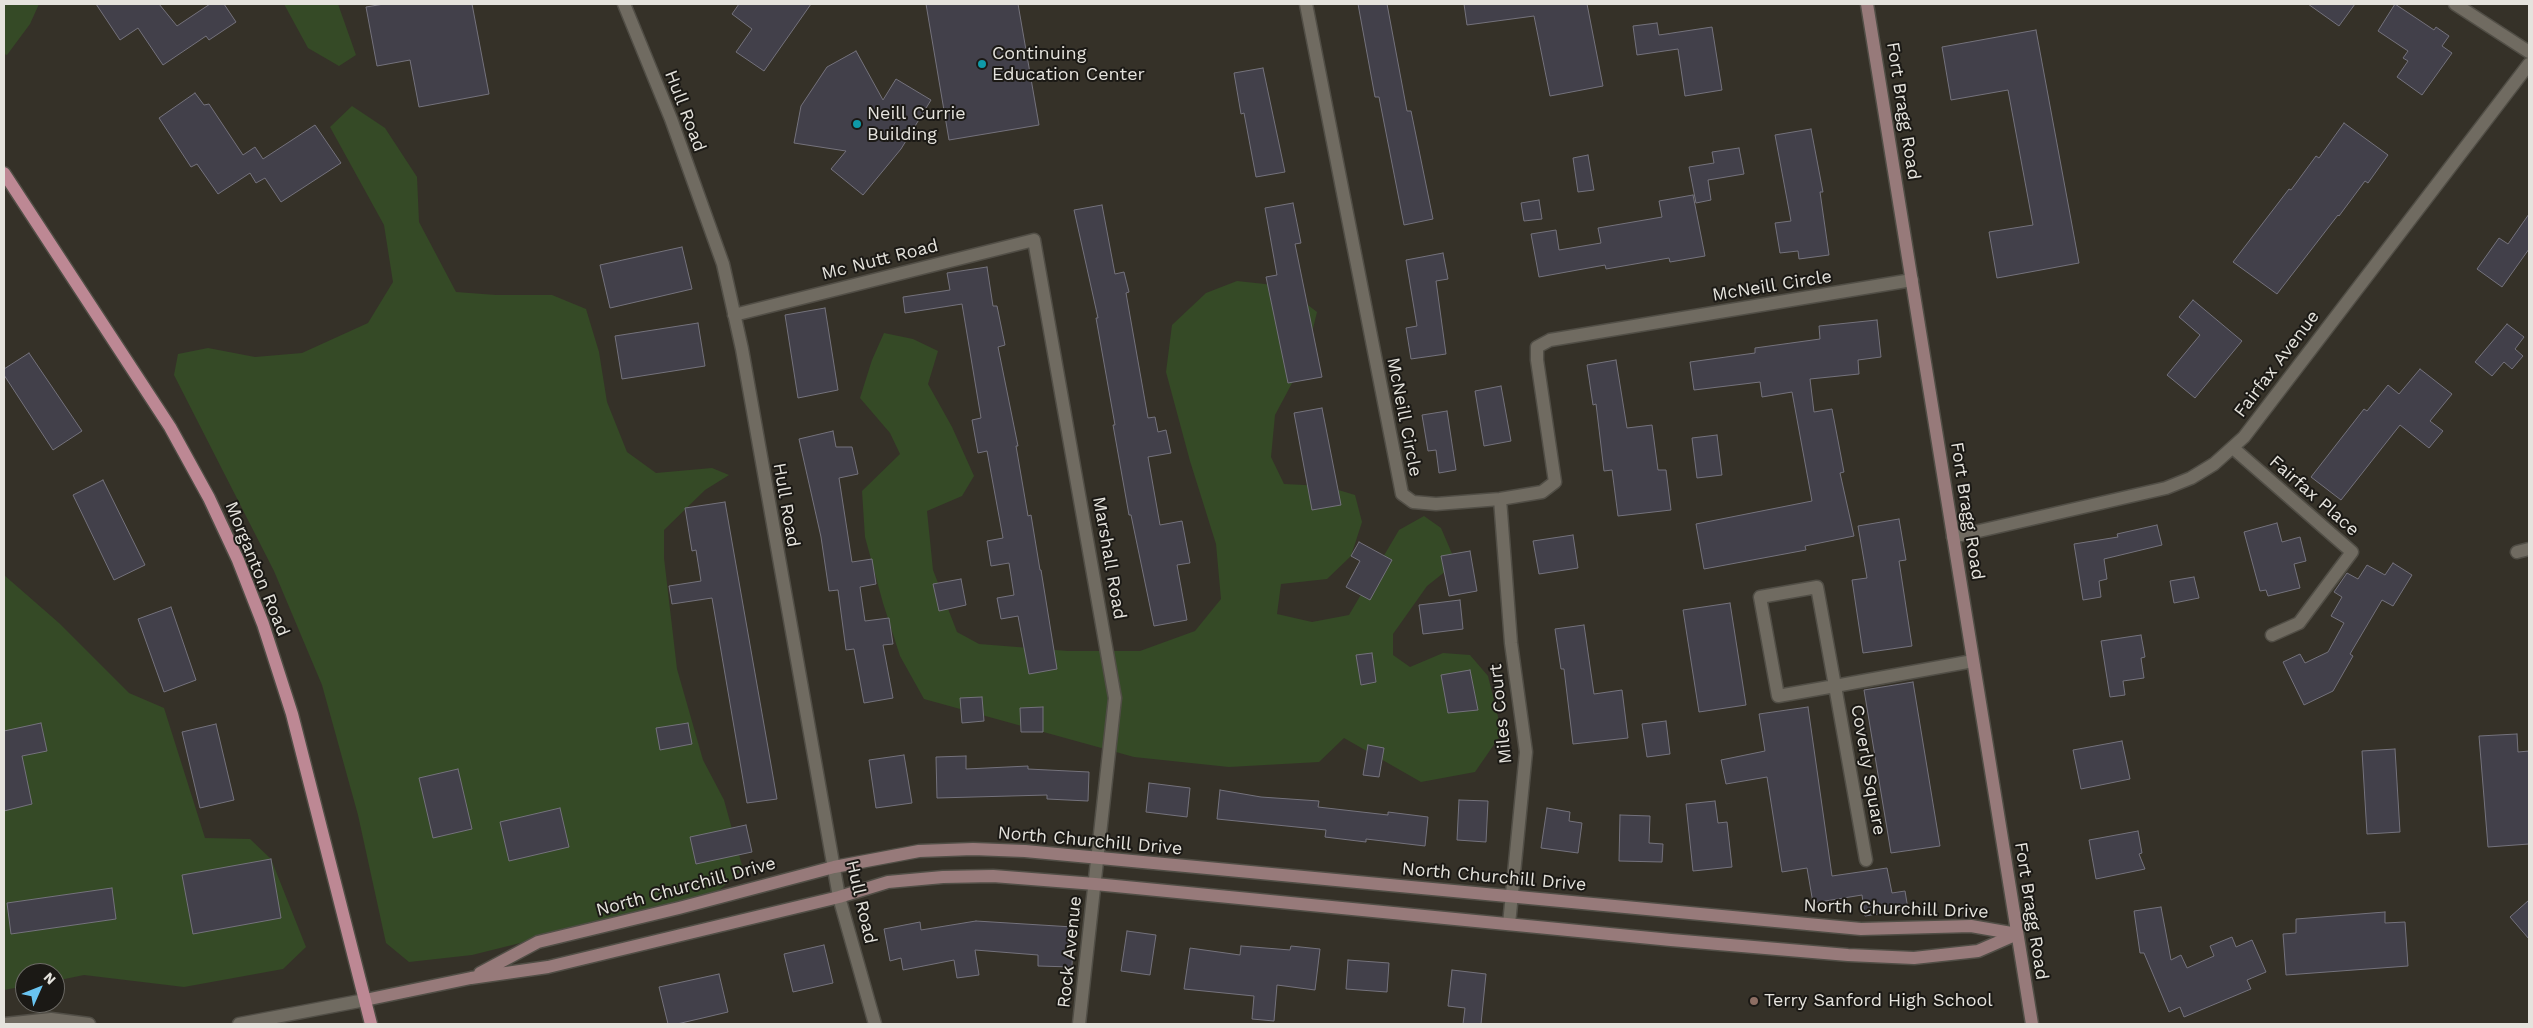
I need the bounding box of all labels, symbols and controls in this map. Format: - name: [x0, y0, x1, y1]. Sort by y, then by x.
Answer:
- street label: Fort Bragg Road: [1881, 40, 1925, 182]
- place label: Continuing Education Center: [992, 43, 1145, 86]
- marker: Continuing Education Center: [976, 58, 988, 70]
- street label: Hull Road: [660, 67, 710, 155]
- place label: Neill Currie Building: [867, 103, 966, 146]
- marker: Neill Currie Building: [851, 118, 863, 130]
- street label: Mc Nutt Road: [819, 235, 941, 285]
- street label: McNeill Circle: [1711, 266, 1833, 306]
- street label: Fairfax Avenue: [2230, 306, 2324, 422]
- street label: McNeill Circle: [1382, 356, 1426, 478]
- street label: Fort Bragg Road: [1945, 440, 1989, 582]
- street label: Fairfax Place: [2265, 451, 2363, 541]
- street label: Hull Road: [768, 461, 804, 549]
- street label: Marshall Road: [1088, 495, 1130, 621]
- street label: Morganton Road: [220, 499, 294, 639]
- street label: Miles Court: [1485, 663, 1517, 765]
- street label: Coverly Square: [1846, 703, 1890, 837]
- street label: North Churchill Drive: [997, 822, 1183, 860]
- street label: Fort Bragg Road: [2009, 840, 2053, 982]
- street label: North Churchill Drive: [594, 853, 778, 921]
- street label: Hull Road: [841, 858, 881, 946]
- street label: North Churchill Drive: [1401, 858, 1587, 896]
- street label: Rock Avenue: [1053, 895, 1087, 1009]
- street label: North Churchill Drive: [1803, 895, 1989, 923]
- north arrow: [15, 963, 65, 1013]
- text: N: [41, 969, 59, 988]
- place label: Terry Sanford High School: [1764, 990, 1993, 1012]
- marker: Terry Sanford High School: [1748, 995, 1760, 1007]

